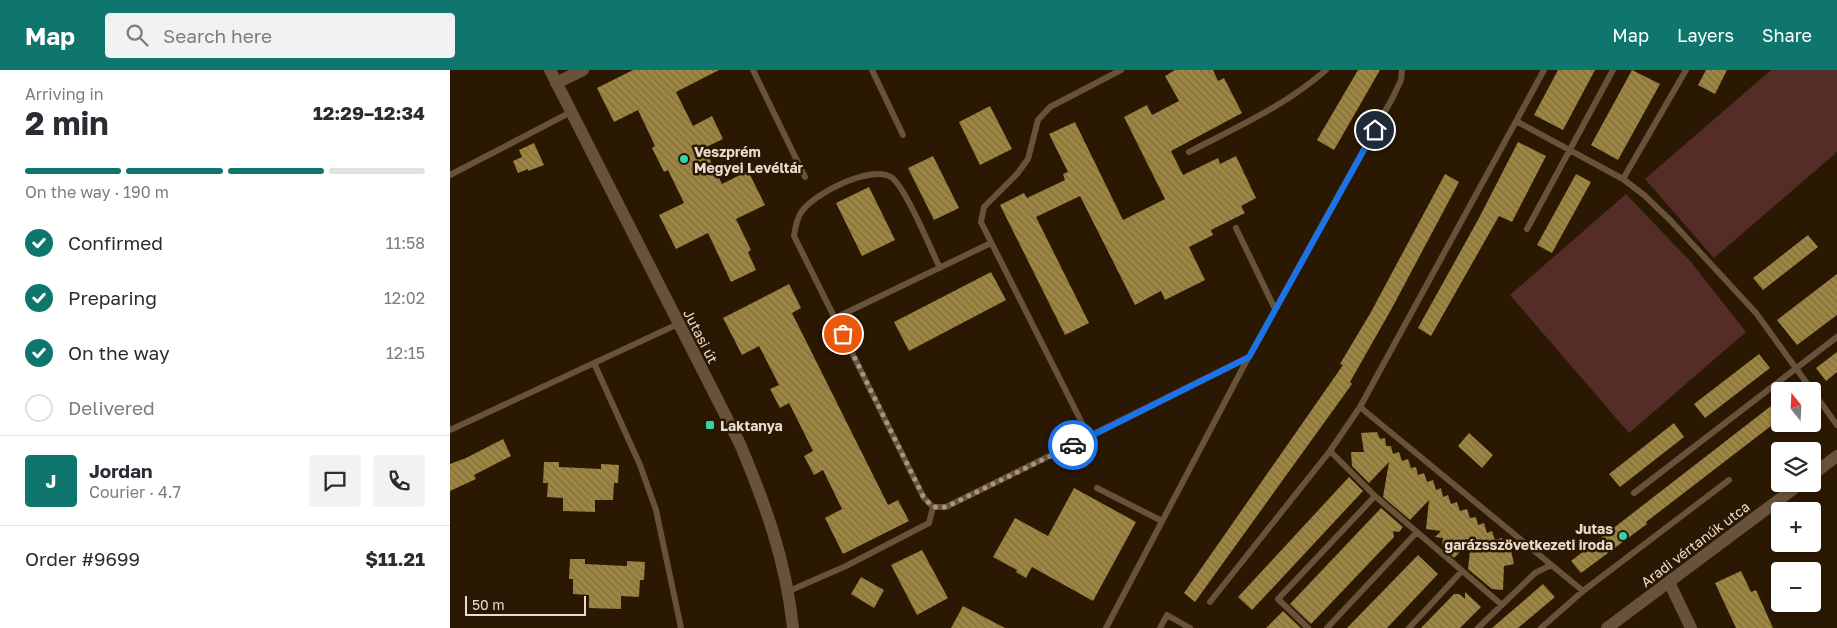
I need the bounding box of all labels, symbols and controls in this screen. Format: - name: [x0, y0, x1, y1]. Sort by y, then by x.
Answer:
- search box: [105, 13, 455, 58]
- text: Map: [25, 21, 75, 50]
- icon: search: [123, 21, 151, 49]
- text: Search here: [163, 24, 272, 47]
- text: Map: [1612, 24, 1649, 46]
- text: Layers: [1677, 24, 1734, 46]
- text: Share: [1762, 24, 1812, 46]
- text: Arriving in: [25, 84, 104, 104]
- text: 12:29–12:34: [313, 101, 425, 124]
- text: 2 min: [25, 104, 109, 142]
- pin: [1354, 109, 1396, 151]
- icon: home: [1361, 116, 1389, 144]
- place label: Veszprém Megyei Levéltár: [694, 143, 804, 176]
- marker: Veszprém Megyei Levéltár: [678, 153, 690, 165]
- text: On the way · 190 m: [25, 182, 169, 202]
- icon: check: [25, 229, 53, 257]
- text: Confirmed: [68, 231, 163, 254]
- text: 11:58: [386, 233, 425, 253]
- icon: check: [25, 284, 53, 312]
- text: Preparing: [68, 286, 157, 309]
- text: 12:02: [384, 288, 425, 308]
- street label: Jutasi út: [680, 306, 722, 366]
- pin: [822, 313, 864, 355]
- icon: bag: [829, 320, 857, 348]
- icon: check: [25, 339, 53, 367]
- text: On the way: [68, 341, 170, 364]
- text: 12:15: [386, 343, 425, 363]
- north arrow: [1771, 382, 1821, 432]
- map controls: [1771, 382, 1821, 612]
- text: Delivered: [68, 396, 155, 419]
- place label: Laktanya: [720, 417, 783, 434]
- marker: Laktanya: [704, 419, 716, 431]
- courier: [1048, 420, 1098, 470]
- icon: car: [1059, 431, 1087, 459]
- button: layers: [1771, 442, 1821, 492]
- button: chat: [309, 455, 361, 507]
- button: phone: [373, 455, 425, 507]
- text: Jordan: [89, 459, 153, 482]
- text: J: [46, 469, 56, 492]
- text: Courier · 4.7: [89, 482, 181, 502]
- street label: Aradi vértanúk utca: [1637, 498, 1753, 590]
- button: +: [1771, 502, 1821, 552]
- place label: Jutas garázsszövetkezeti iroda: [1445, 520, 1613, 553]
- marker: Jutas garázsszövetkezeti iroda: [1617, 530, 1629, 542]
- text: Order #9699: [25, 547, 140, 570]
- text: $11.21: [365, 547, 425, 570]
- button: −: [1771, 562, 1821, 612]
- scale bar: [465, 593, 586, 616]
- text: 50 m: [472, 596, 505, 613]

